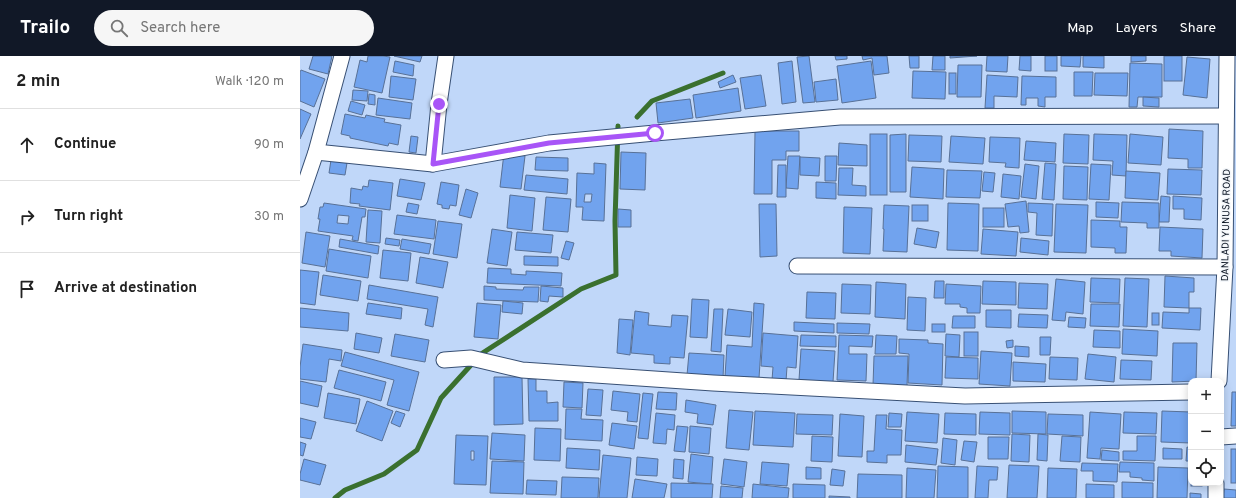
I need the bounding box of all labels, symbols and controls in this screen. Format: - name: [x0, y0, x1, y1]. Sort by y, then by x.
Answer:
- search box: [94, 10, 374, 46]
- text: Trailo: [20, 16, 70, 40]
- icon: search: [108, 17, 130, 39]
- text: Search here: [140, 19, 220, 38]
- text: Map: [1067, 20, 1093, 37]
- text: Layers: [1115, 20, 1157, 37]
- text: Share: [1179, 20, 1216, 37]
- text: 2 min: [16, 71, 60, 93]
- text: Walk · 120 m: [215, 74, 284, 90]
- route end: [430, 95, 448, 113]
- route start: [646, 124, 664, 142]
- icon: ahead: [16, 134, 38, 156]
- text: Continue: [54, 135, 116, 154]
- text: 90 m: [254, 137, 284, 153]
- street label: DANLADI YUNUSA ROAD: [1219, 168, 1234, 281]
- icon: right: [16, 206, 38, 228]
- text: Turn right: [54, 207, 123, 226]
- text: 30 m: [254, 209, 284, 225]
- icon: arrive: [16, 278, 38, 300]
- text: Arrive at destination: [54, 279, 197, 298]
- map controls: [1188, 378, 1224, 486]
- button: +: [1188, 378, 1224, 414]
- button: −: [1188, 414, 1224, 450]
- button: locate: [1188, 450, 1224, 486]

